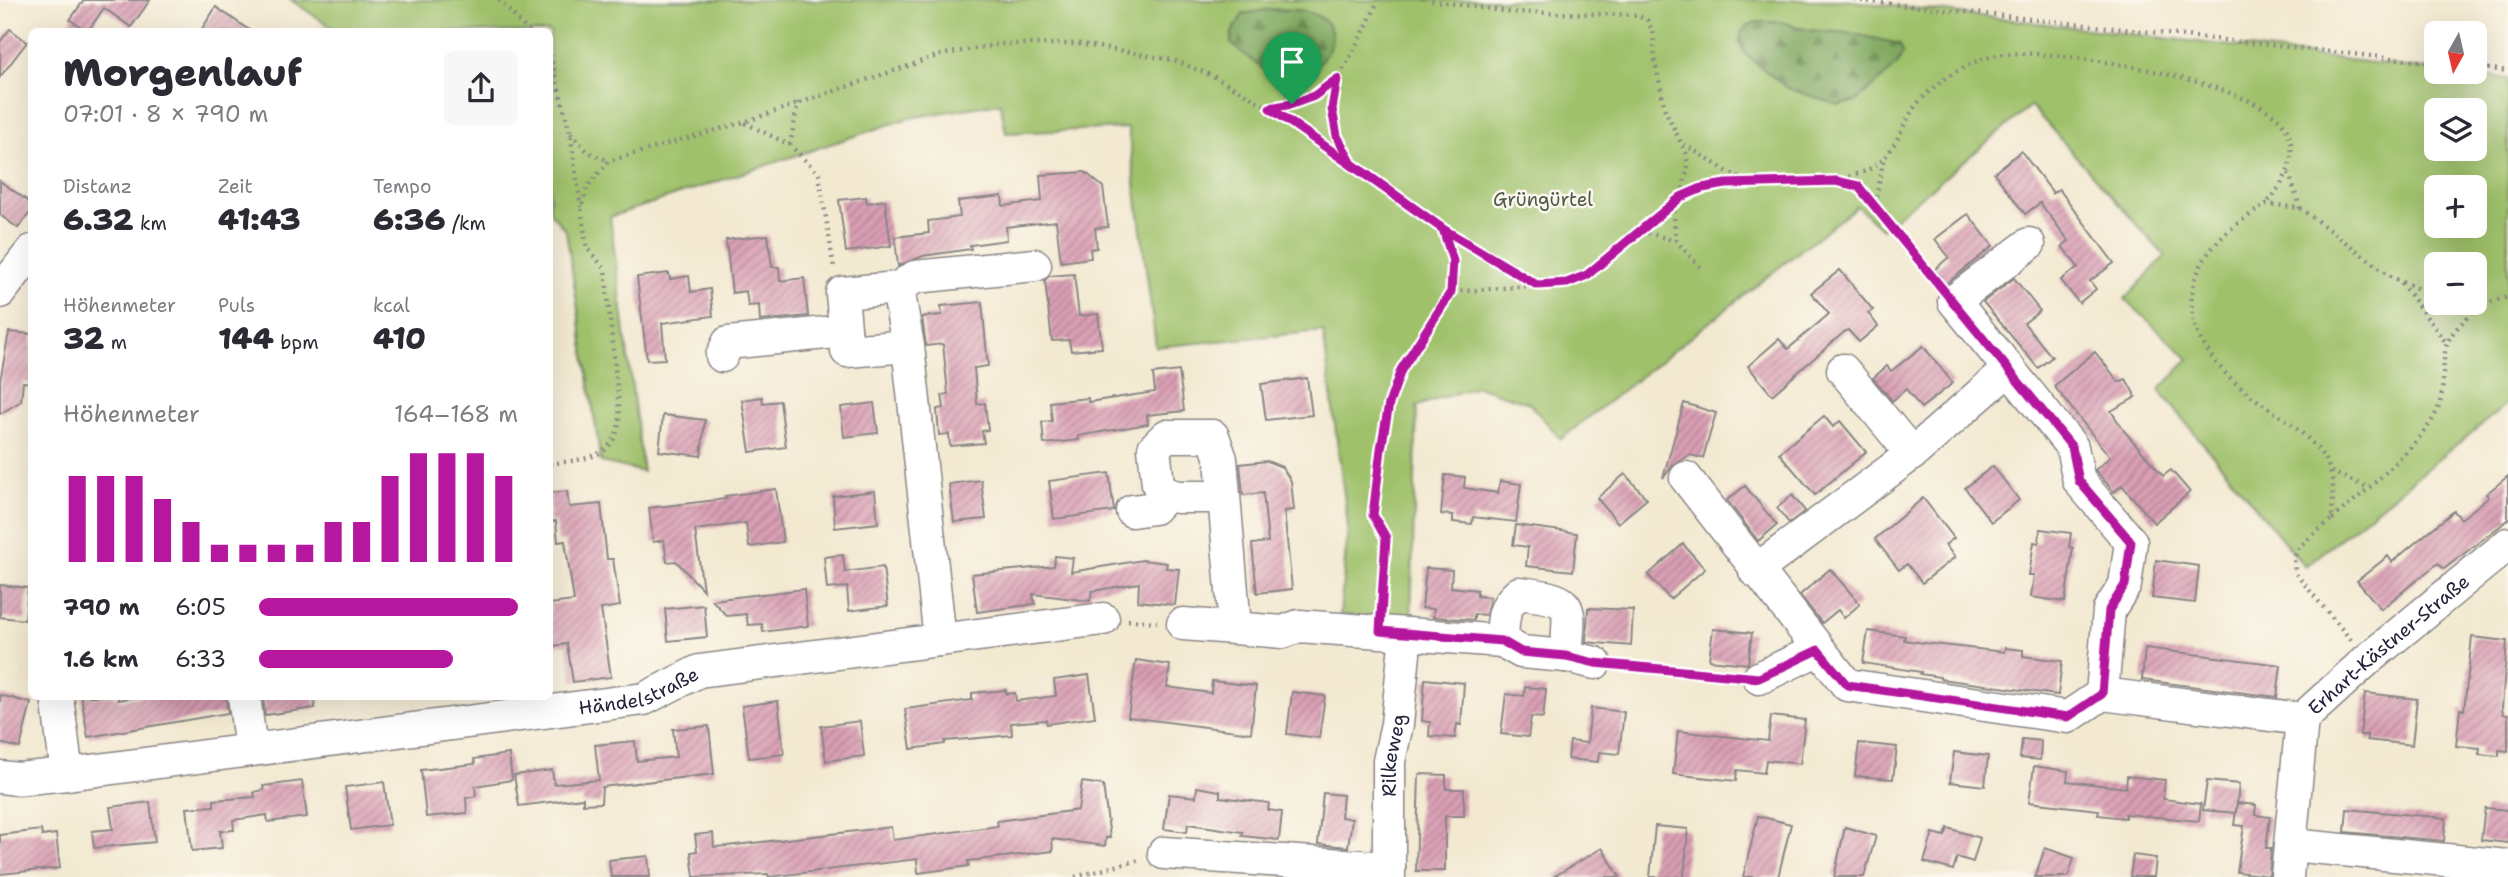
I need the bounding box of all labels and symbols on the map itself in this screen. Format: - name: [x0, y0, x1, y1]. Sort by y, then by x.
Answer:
- north arrow: [2424, 21, 2487, 84]
- pin: [1262, 32, 1322, 104]
- park label: Grüngürtel: [1493, 187, 1593, 212]
- street label: Erhart-Kästner-Straße: [2303, 569, 2474, 720]
- street label: Händelstraße: [577, 661, 703, 720]
- street label: Rilkeweg: [1377, 713, 1410, 797]

